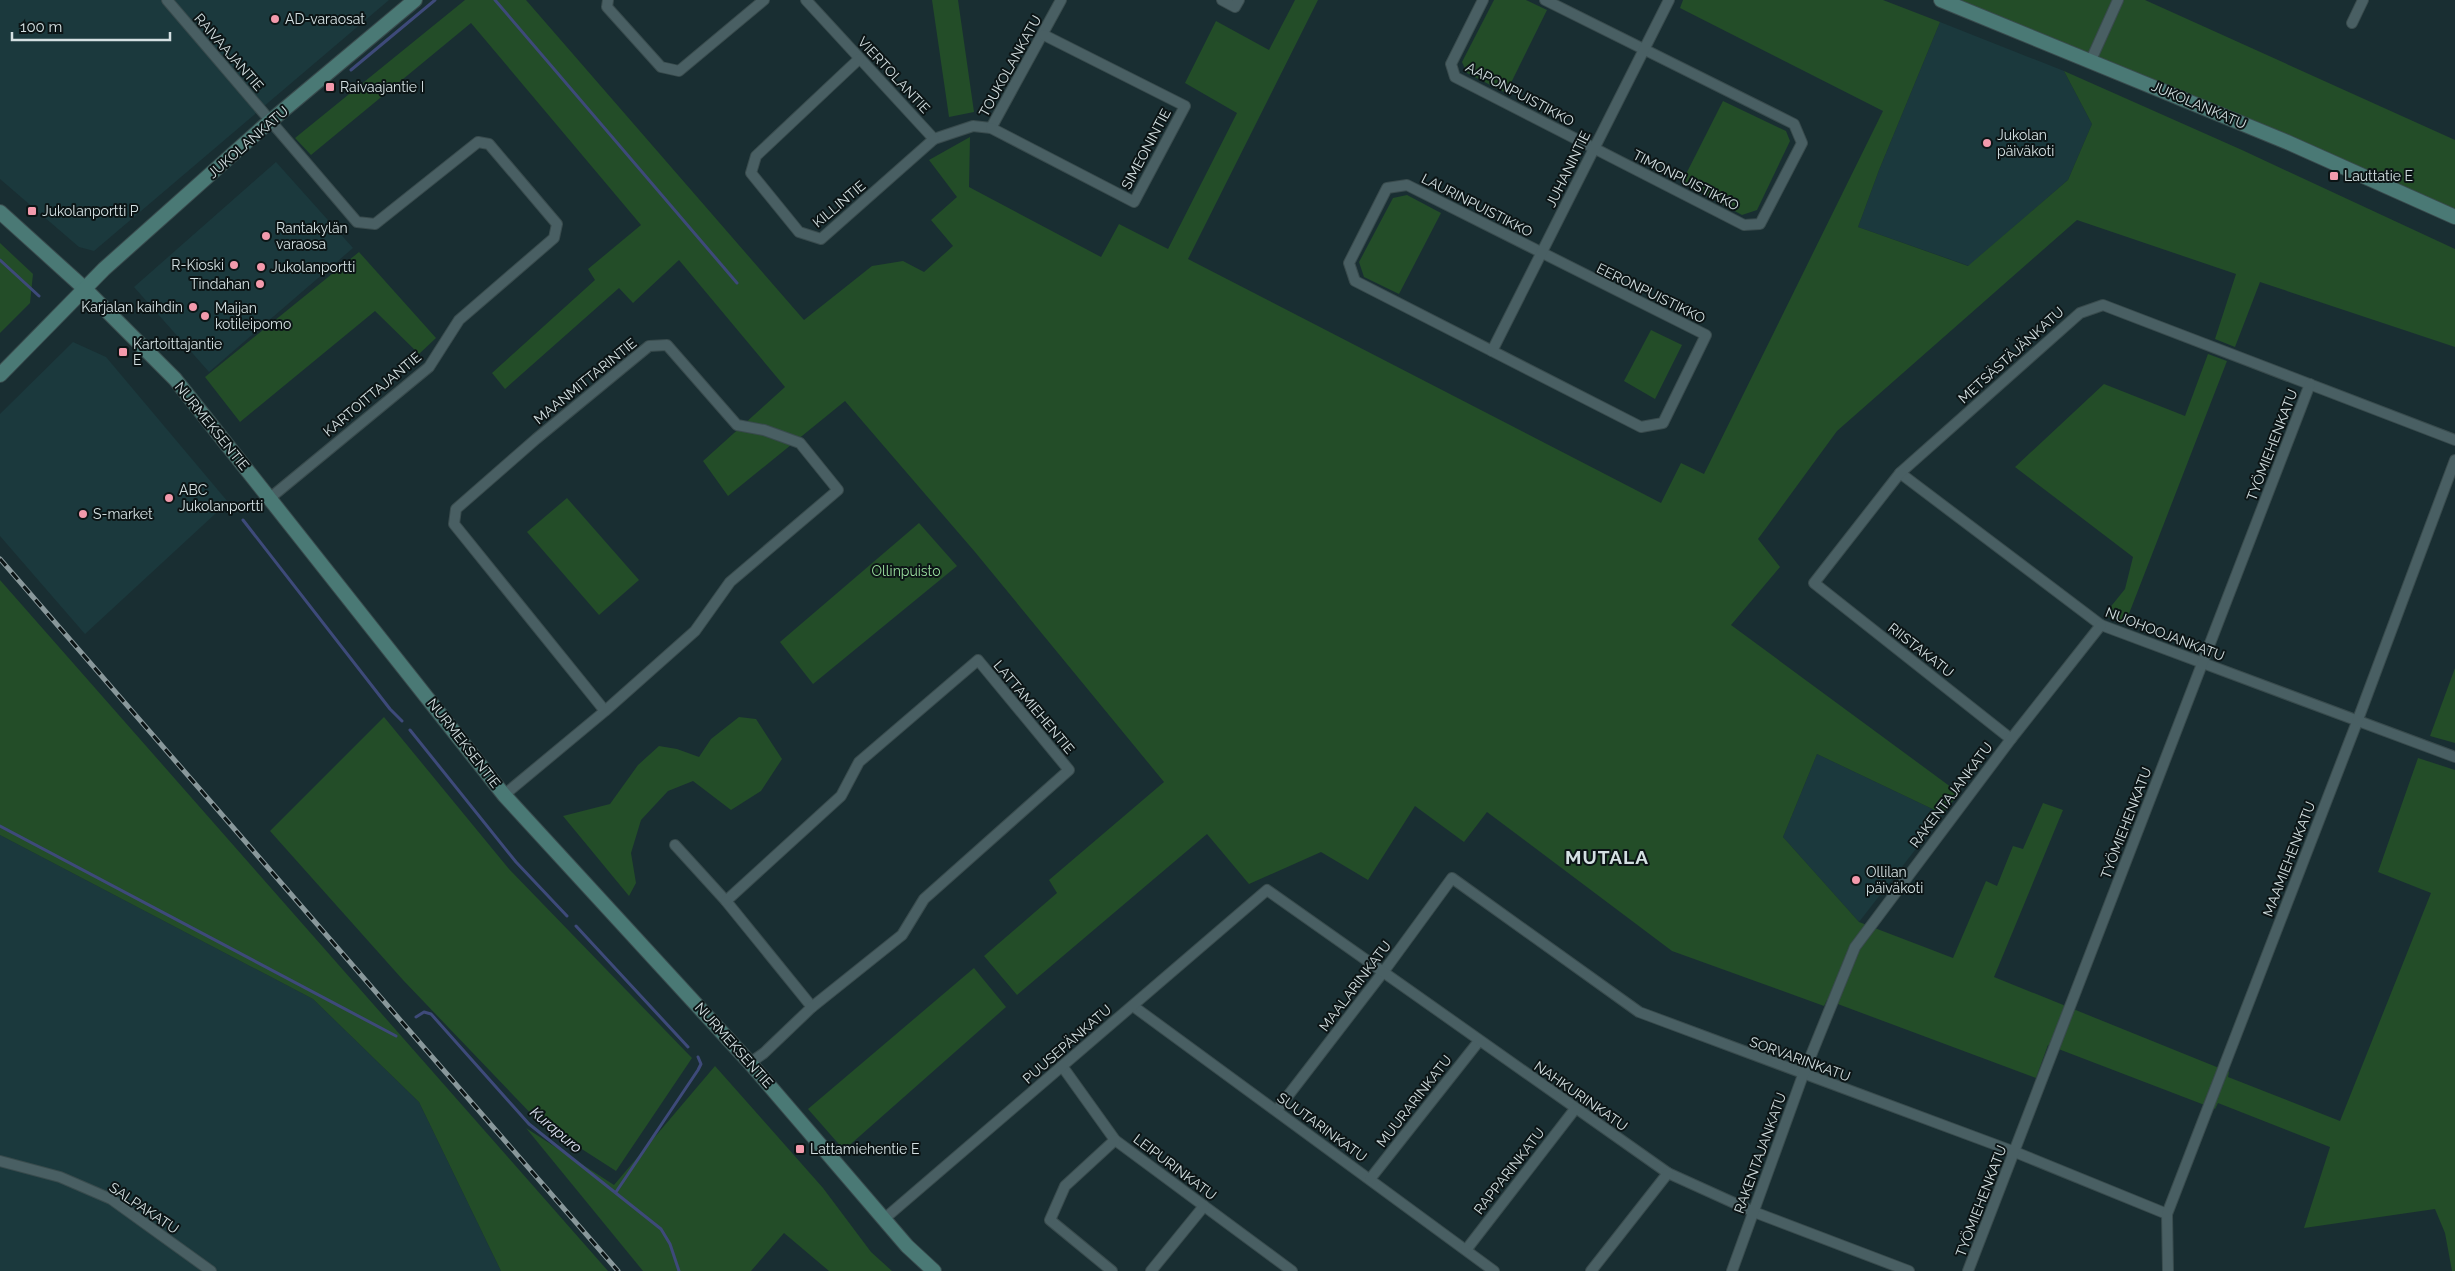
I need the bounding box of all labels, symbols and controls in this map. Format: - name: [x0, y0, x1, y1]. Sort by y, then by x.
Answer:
- scale bar: [12, 10, 170, 42]
- street label: RAIVAAJANTIE: [191, 10, 267, 94]
- place label: AD-varaosat: [285, 11, 365, 27]
- marker: AD-varaosat: [269, 13, 281, 25]
- street label: TOUKOLANKATU: [976, 13, 1044, 119]
- text: 100 m: [20, 18, 62, 36]
- street label: VIERTOLANTIE: [855, 34, 933, 116]
- street label: AAPONPUISTIKKO: [1463, 59, 1577, 129]
- street label: JUKOLANKATU: [2149, 78, 2249, 132]
- place label: Raivaajantie I: [340, 79, 424, 95]
- marker: Raivaajantie I: [324, 81, 336, 93]
- street label: JUKOLANKATU: [205, 103, 291, 181]
- street label: SIMEONINTIE: [1118, 106, 1174, 192]
- place label: Jukolan päiväkoti: [1997, 127, 2054, 159]
- street label: JUHANINTIE: [1543, 128, 1593, 210]
- marker: Jukolan päiväkoti: [1981, 137, 1993, 149]
- street label: TIMONPUISTIKKO: [1630, 146, 1742, 214]
- place label: Lauttatie E: [2344, 168, 2413, 184]
- street label: LAURINPUISTIKKO: [1419, 170, 1535, 240]
- marker: Lauttatie E: [2328, 170, 2340, 182]
- street label: KILLINTIE: [809, 177, 869, 231]
- place label: Jukolanportti P: [42, 203, 139, 219]
- marker: Jukolanportti P: [26, 205, 38, 217]
- place label: Rantakylän varaosa: [276, 220, 348, 252]
- marker: Rantakylän varaosa: [260, 230, 272, 242]
- place label: R-Kioski: [171, 257, 224, 273]
- marker: R-Kioski: [228, 259, 240, 271]
- place label: Jukolanportti: [271, 259, 355, 275]
- street label: EERONPUISTIKKO: [1594, 260, 1708, 326]
- marker: Jukolanportti: [255, 261, 267, 273]
- place label: Tindahan: [190, 276, 250, 292]
- marker: Tindahan: [254, 278, 266, 290]
- place label: Karjalan kaihdin: [81, 299, 183, 315]
- place label: Maijan kotileipomo: [215, 300, 291, 332]
- marker: Karjalan kaihdin: [187, 301, 199, 313]
- street label: METSÄSTÄJÄNKATU: [1954, 302, 2067, 406]
- marker: Maijan kotileipomo: [199, 310, 211, 322]
- street label: MAANMITTARINTIE: [530, 335, 640, 427]
- place label: Kartoittajantie E: [133, 336, 222, 368]
- marker: Kartoittajantie E: [117, 346, 129, 358]
- street label: KARTOITTAJANTIE: [320, 348, 424, 440]
- street label: NURMEKSENTIE: [172, 379, 252, 473]
- street label: TYÖMIEHENKATU: [2242, 386, 2301, 503]
- place label: ABC Jukolanportti: [179, 482, 263, 514]
- marker: ABC Jukolanportti: [163, 492, 175, 504]
- place label: S-market: [93, 506, 153, 522]
- marker: S-market: [77, 508, 89, 520]
- park label: Ollinpuisto: [871, 563, 941, 579]
- street label: NUOHOOJANKATU: [2103, 604, 2227, 664]
- street label: RIISTAKATU: [1885, 620, 1957, 680]
- street label: LATTAMIEHENTIE: [990, 657, 1078, 757]
- street label: NURMEKSENTIE: [424, 695, 504, 791]
- street label: RAKENTAJANKATU: [1906, 739, 1996, 851]
- street label: TYÖMIEHENKATU: [2096, 764, 2155, 881]
- street label: MAAMIEHENKATU: [2260, 799, 2318, 919]
- district label: MUTALA: [1565, 846, 1649, 868]
- place label: Ollilan päiväkoti: [1866, 864, 1923, 896]
- marker: Ollilan päiväkoti: [1850, 874, 1862, 886]
- street label: MAALARINKATU: [1316, 938, 1394, 1034]
- street label: NURMEKSENTIE: [692, 999, 776, 1091]
- street label: PUUSEPÄNKATU: [1018, 1000, 1114, 1087]
- street label: SORVARINKATU: [1747, 1033, 1853, 1085]
- street label: MUURARINKATU: [1373, 1052, 1455, 1150]
- street label: NAHKURINKATU: [1531, 1058, 1631, 1134]
- street label: SUUTARINKATU: [1274, 1089, 1370, 1165]
- street label: RAKENTAJANKATU: [1731, 1090, 1789, 1216]
- water label: Kurapuro: [526, 1103, 586, 1157]
- street label: RAPPARINKATU: [1470, 1125, 1548, 1217]
- street label: LEIPURINKATU: [1130, 1131, 1220, 1203]
- place label: Lattamiehentie E: [810, 1141, 919, 1157]
- street label: TYÖMIEHENKATU: [1951, 1142, 2010, 1259]
- marker: Lattamiehentie E: [794, 1143, 806, 1155]
- street label: SALPAKATU: [106, 1179, 182, 1237]

